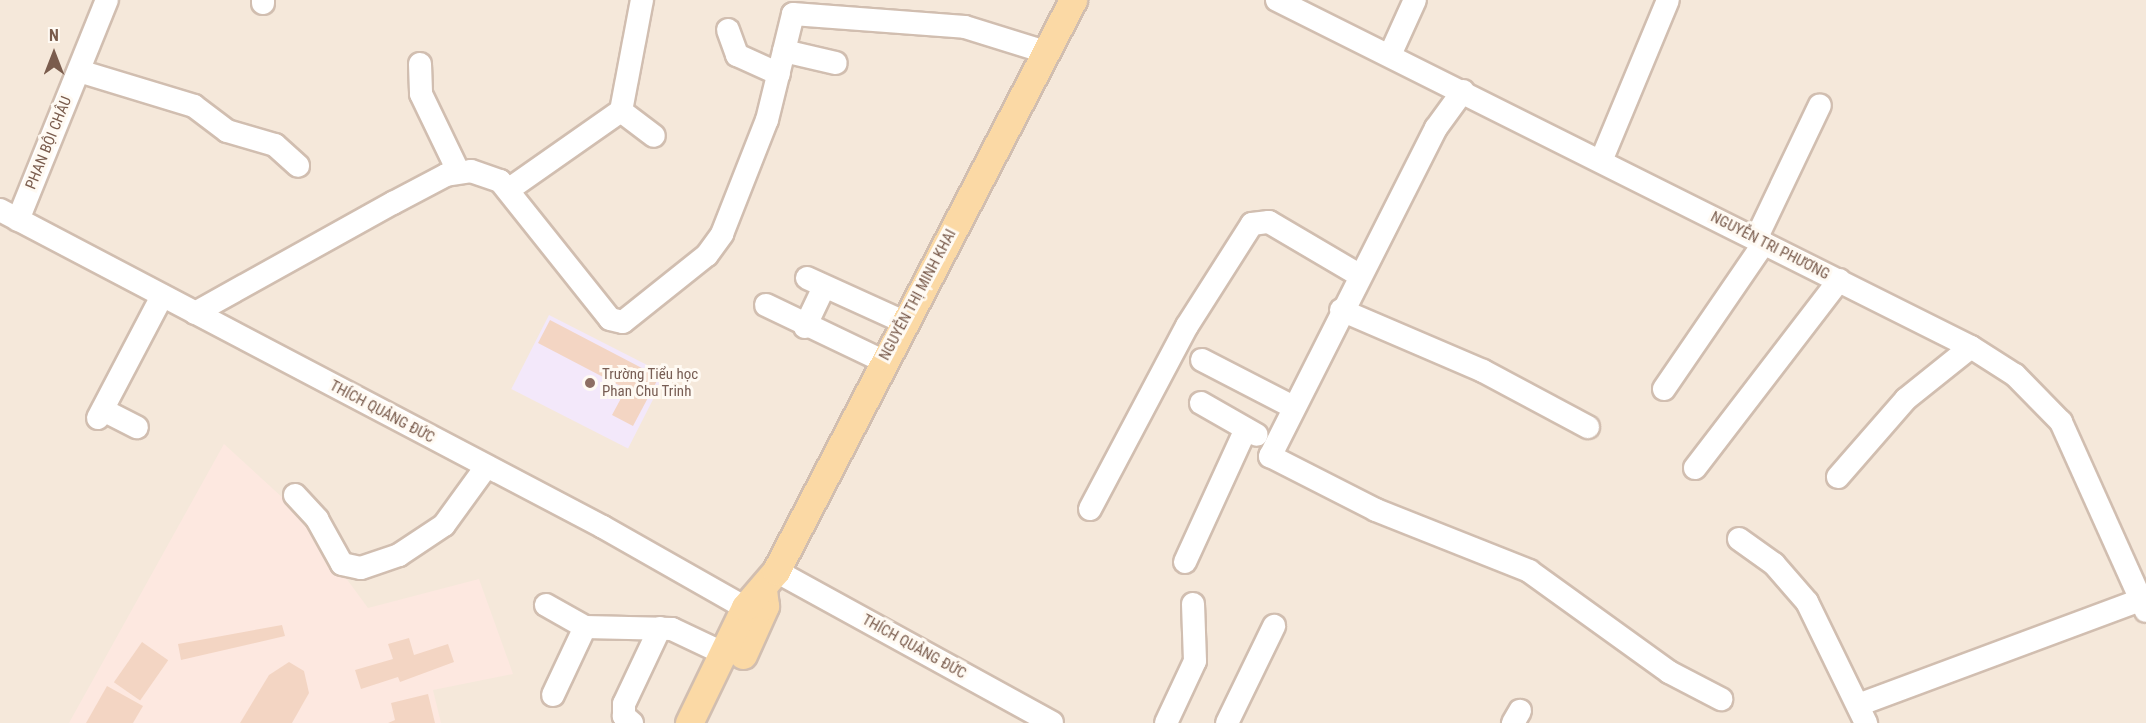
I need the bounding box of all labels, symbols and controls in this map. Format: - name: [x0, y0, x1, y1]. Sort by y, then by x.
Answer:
- north arrow: [24, 24, 84, 84]
- text: N: [49, 26, 59, 45]
- street label: PHAN BỘI CHÂU: [22, 94, 76, 192]
- street label: NGUYỄN TRI PHƯƠNG: [1707, 208, 1833, 284]
- street label: NGUYỄN THỊ MINH KHAI: [876, 226, 960, 364]
- place label: Trường Tiểu học Phan Chu Trinh: [602, 365, 698, 400]
- marker: Trường Tiểu học Phan Chu Trinh: [583, 376, 597, 390]
- street label: THÍCH QUẢNG ĐỨC: [327, 377, 437, 447]
- street label: THÍCH QUẢNG ĐỨC: [859, 611, 969, 683]

